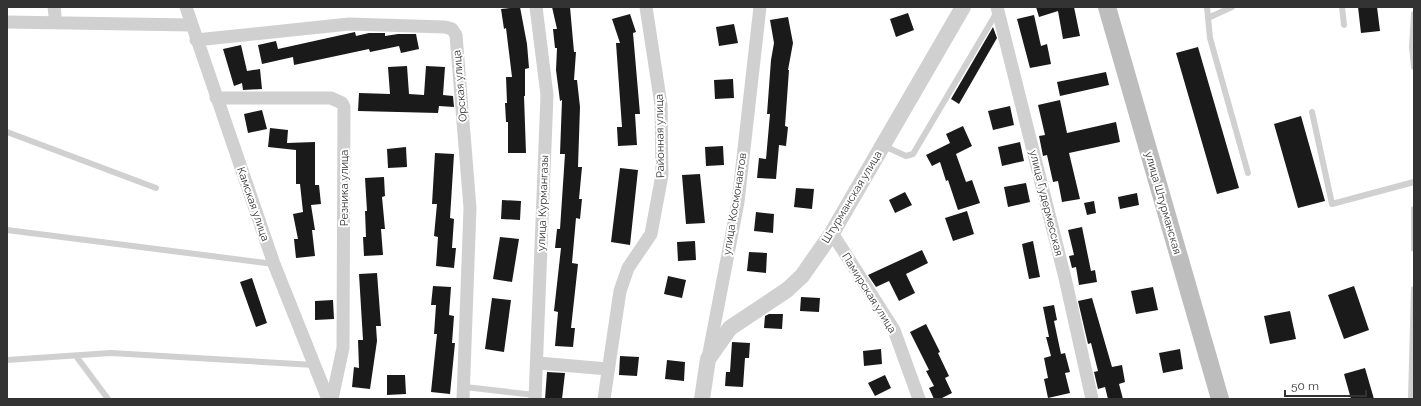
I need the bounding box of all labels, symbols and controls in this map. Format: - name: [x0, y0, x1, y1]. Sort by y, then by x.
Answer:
- street label: Орская улица: [450, 50, 470, 122]
- street label: Районная улица: [653, 94, 667, 178]
- street label: Штурманская улица: [819, 148, 885, 246]
- street label: улица Гудермесская: [1027, 149, 1065, 257]
- street label: Резника улица: [338, 150, 351, 226]
- street label: улица Штурманская: [1142, 150, 1184, 256]
- street label: улица Космонавтов: [720, 152, 750, 256]
- street label: улица Курмангазы: [535, 155, 551, 251]
- street label: Камская улица: [234, 165, 272, 243]
- street label: Памирская улица: [839, 251, 899, 335]
- scale bar: [1285, 372, 1366, 398]
- text: 50 m: [1291, 379, 1319, 393]

